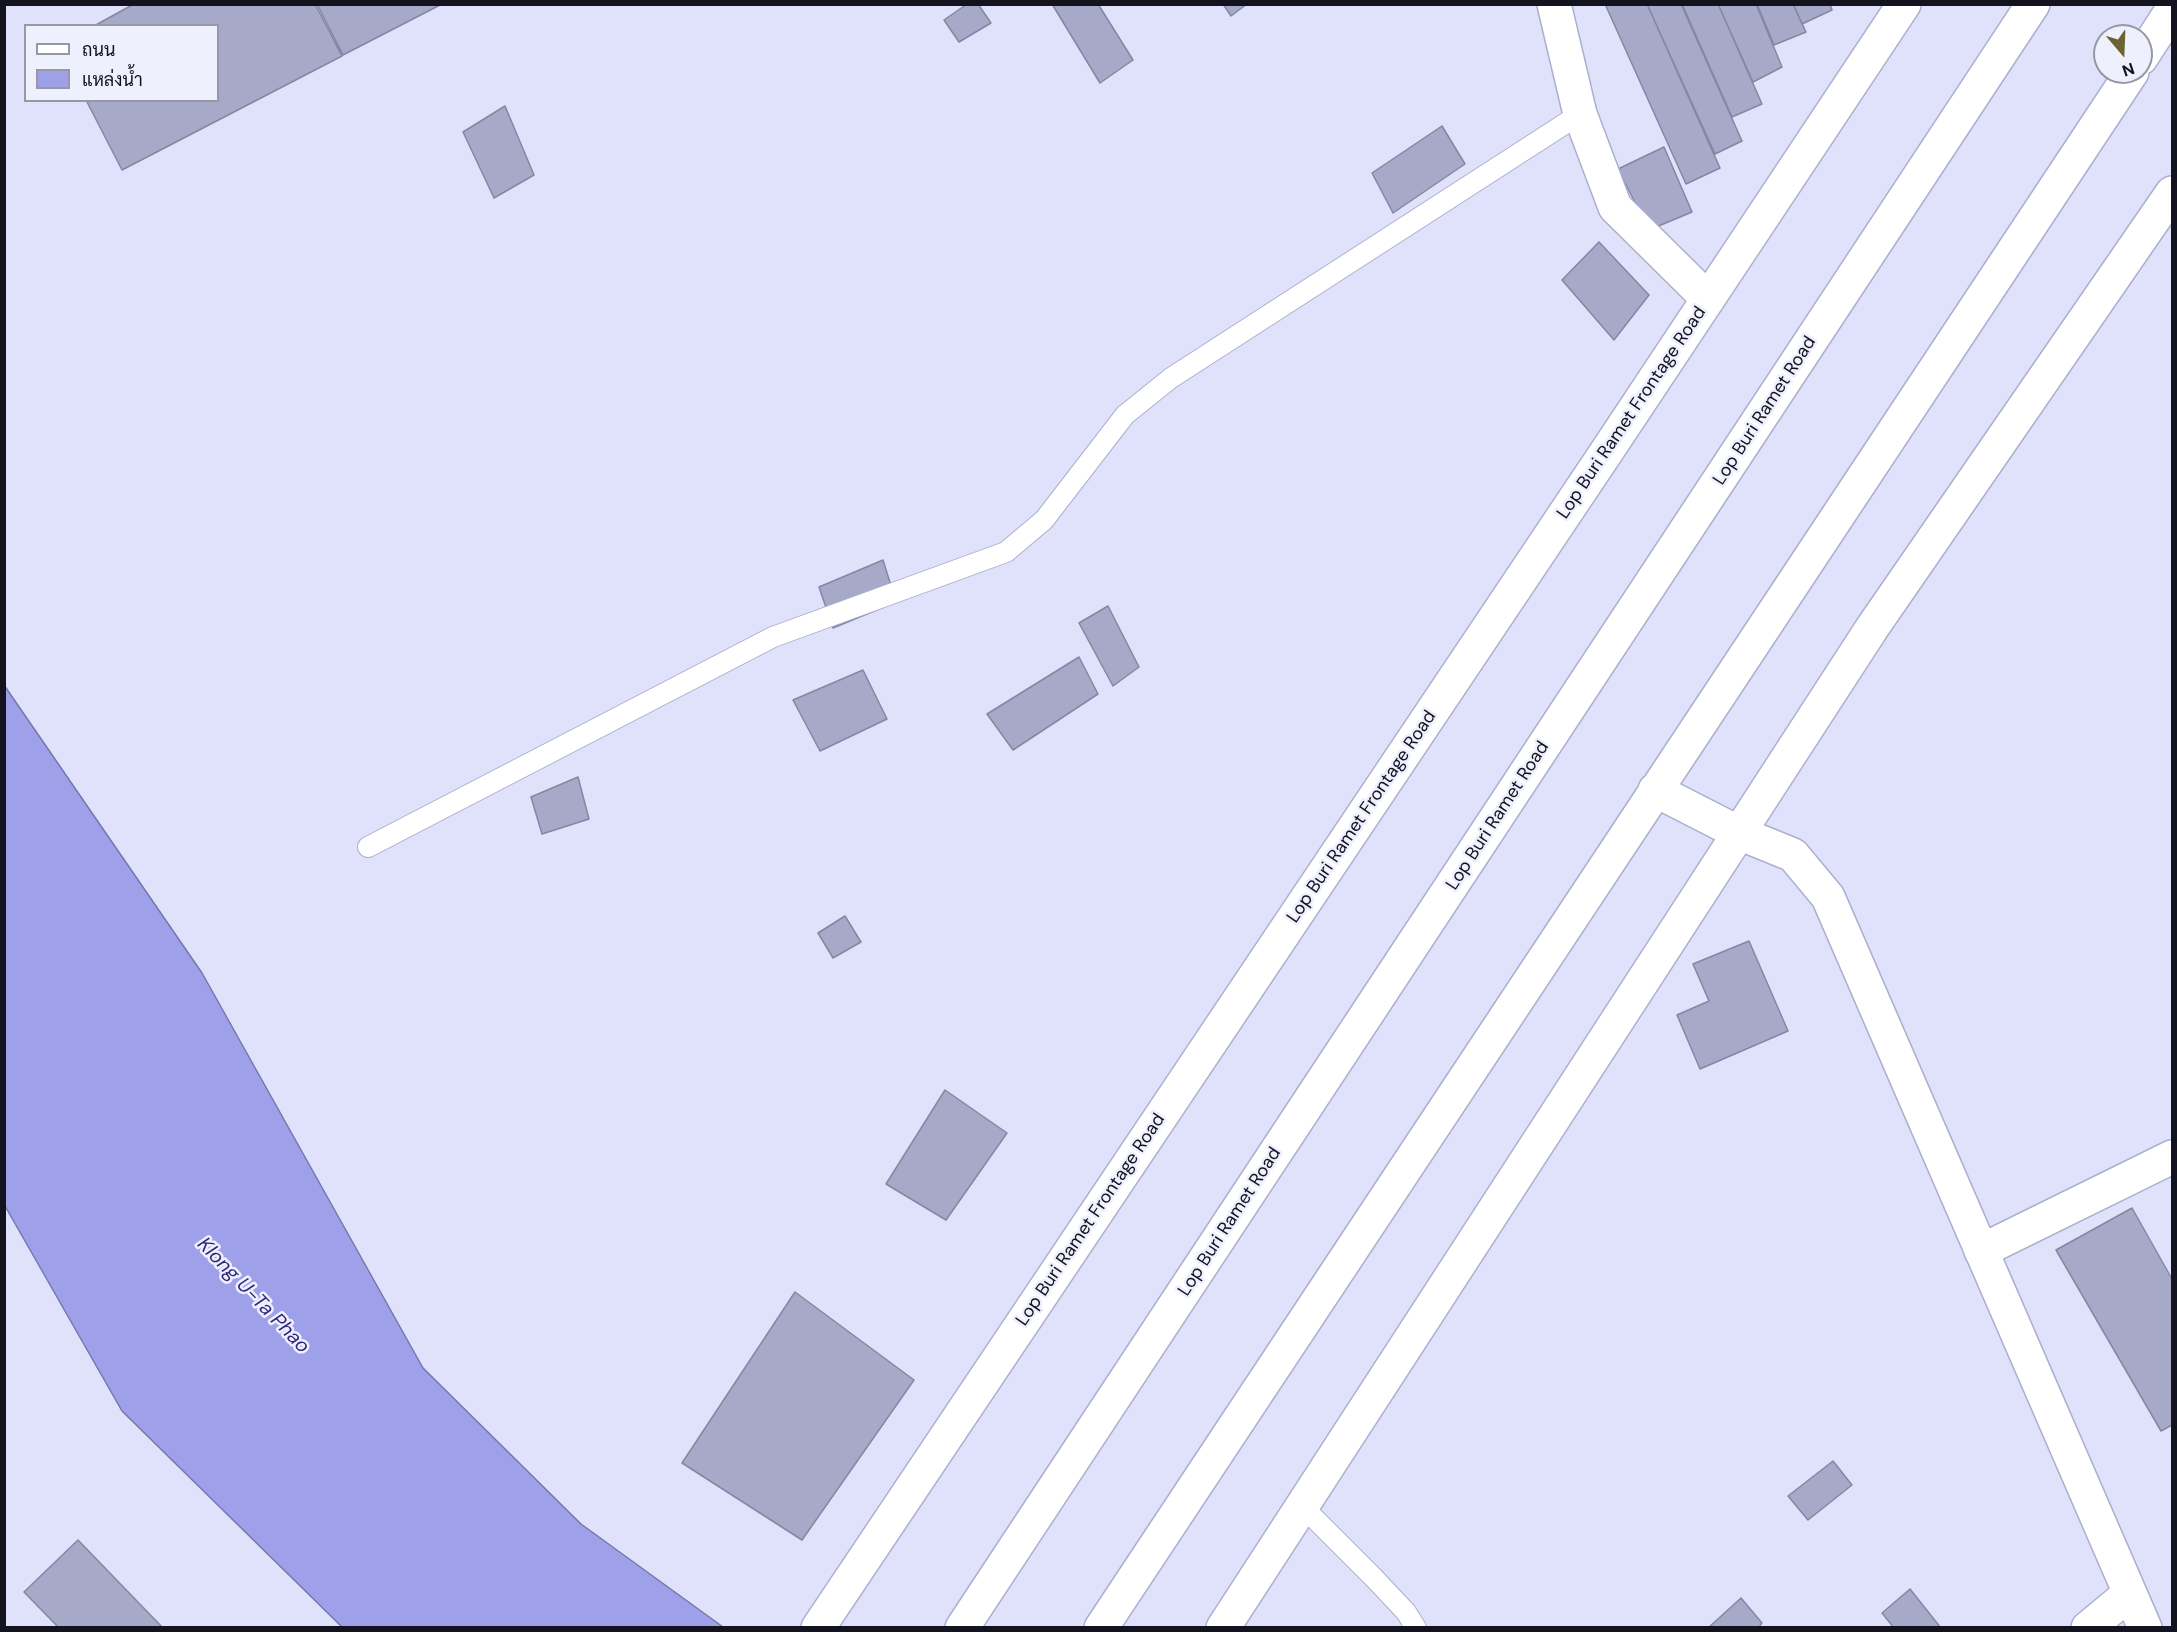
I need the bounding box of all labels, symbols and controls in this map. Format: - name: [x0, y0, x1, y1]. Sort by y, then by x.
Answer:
- legend: [24, 24, 219, 102]
- north arrow: [2093, 24, 2153, 84]
- text: ถนน: [82, 38, 115, 62]
- text: N: [2119, 58, 2137, 81]
- text: แหล่งน้ำ: [82, 68, 143, 92]
- street label: Lop Buri Ramet Frontage Road: [1553, 303, 1711, 523]
- street label: Lop Buri Ramet Road: [1709, 333, 1821, 489]
- street label: Lop Buri Ramet Frontage Road: [1283, 707, 1441, 927]
- street label: Lop Buri Ramet Road: [1442, 738, 1554, 894]
- street label: Lop Buri Ramet Frontage Road: [1012, 1110, 1170, 1330]
- street label: Lop Buri Ramet Road: [1174, 1144, 1286, 1300]
- water label: Klong U-Ta Phao: [192, 1233, 314, 1359]

